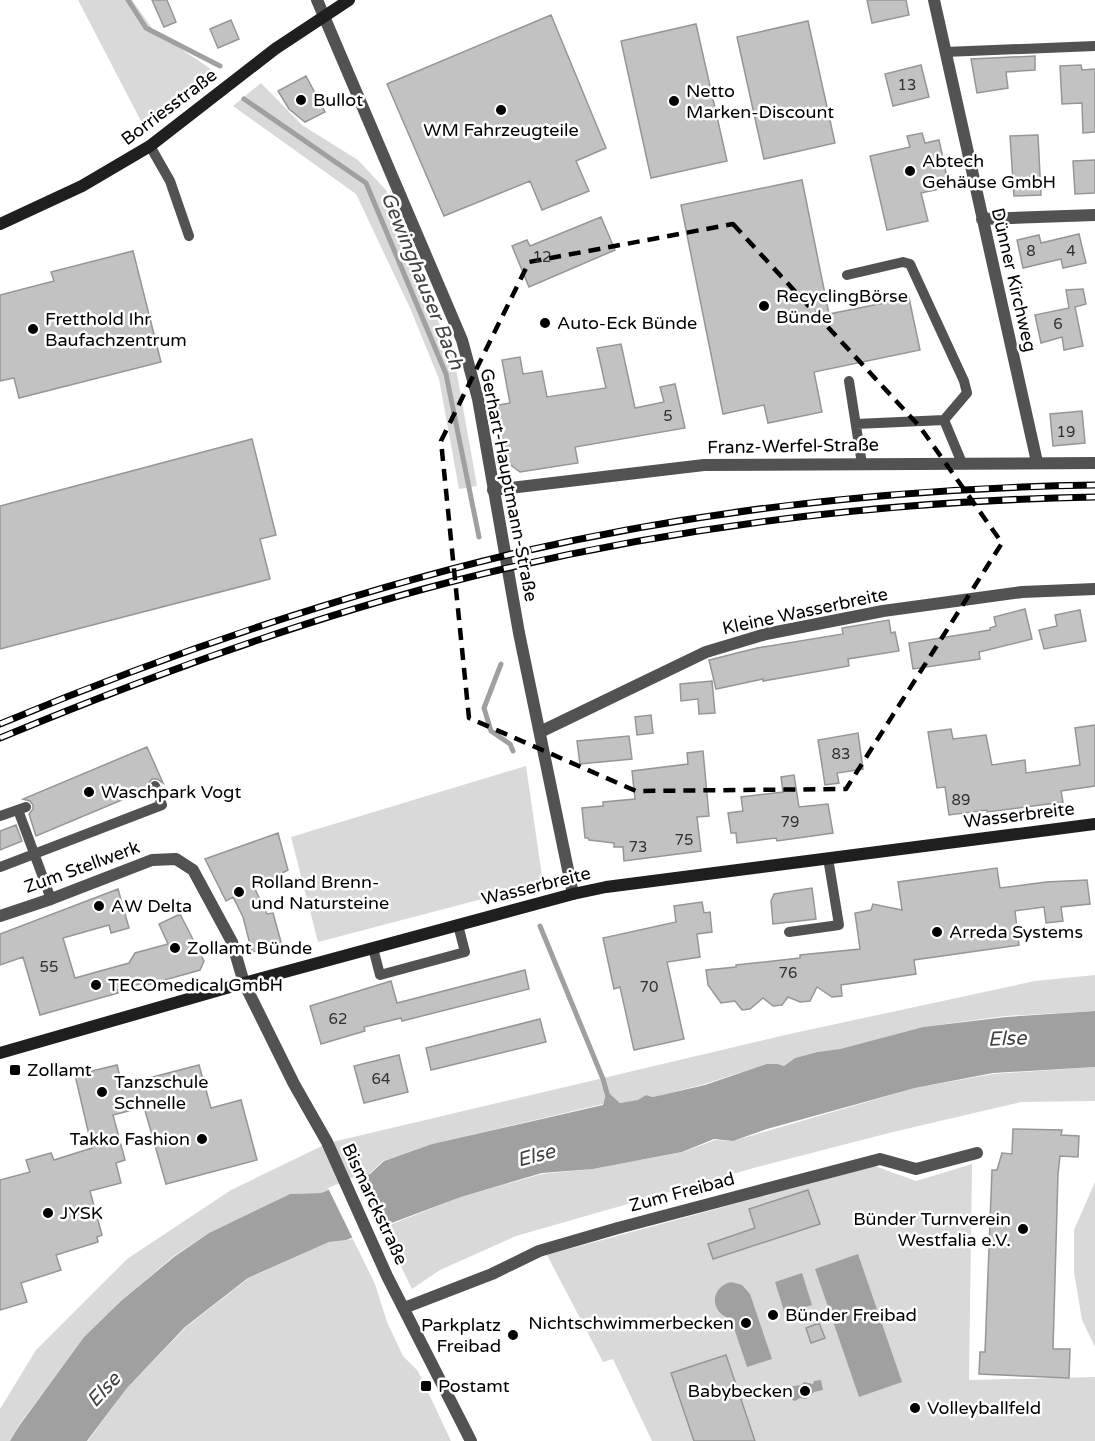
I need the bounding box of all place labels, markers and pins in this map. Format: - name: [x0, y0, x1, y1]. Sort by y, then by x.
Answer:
- place label: Netto Marken-Discount: [686, 80, 834, 123]
- place label: Bullot: [313, 89, 363, 111]
- marker: Bullot: [294, 93, 308, 107]
- marker: Netto Marken-Discount: [667, 94, 681, 108]
- marker: WM Fahrzeugteile: [494, 103, 508, 117]
- place label: WM Fahrzeugteile: [423, 119, 579, 141]
- place label: Abtech Gehäuse GmbH: [922, 150, 1056, 193]
- marker: Abtech Gehäuse GmbH: [903, 164, 917, 178]
- place label: RecyclingBörse Bünde: [776, 285, 908, 328]
- marker: RecyclingBörse Bünde: [757, 299, 771, 313]
- place label: Fretthold Ihr Baufachzentrum: [45, 308, 187, 351]
- place label: Auto-Eck Bünde: [557, 312, 697, 334]
- marker: Auto-Eck Bünde: [538, 316, 552, 330]
- marker: Fretthold Ihr Baufachzentrum: [26, 322, 40, 336]
- place label: Waschpark Vogt: [101, 781, 241, 803]
- marker: Waschpark Vogt: [82, 785, 96, 799]
- place label: Rolland Brenn- und Natursteine: [251, 871, 389, 914]
- marker: Rolland Brenn- und Natursteine: [232, 885, 246, 899]
- place label: AW Delta: [111, 895, 192, 917]
- marker: AW Delta: [92, 899, 106, 913]
- place label: Arreda Systems: [949, 921, 1083, 943]
- marker: Arreda Systems: [930, 925, 944, 939]
- place label: Zollamt Bünde: [187, 937, 312, 959]
- marker: Zollamt Bünde: [168, 941, 182, 955]
- place label: TECOmedical GmbH: [108, 974, 283, 996]
- marker: TECOmedical GmbH: [89, 978, 103, 992]
- place label: Zollamt: [27, 1059, 92, 1081]
- marker: Zollamt: [8, 1063, 22, 1077]
- place label: Tanzschule Schnelle: [114, 1071, 208, 1114]
- marker: Tanzschule Schnelle: [95, 1085, 109, 1099]
- place label: Takko Fashion: [70, 1128, 190, 1150]
- marker: Takko Fashion: [195, 1132, 209, 1146]
- place label: JYSK: [60, 1202, 103, 1224]
- marker: JYSK: [41, 1206, 55, 1220]
- place label: Bünder Turnverein Westfalia e.V.: [853, 1208, 1011, 1251]
- marker: Bünder Turnverein Westfalia e.V.: [1016, 1222, 1030, 1236]
- place label: Bünder Freibad: [785, 1304, 917, 1326]
- marker: Bünder Freibad: [766, 1308, 780, 1322]
- place label: Nichtschwimmerbecken: [528, 1312, 734, 1334]
- place label: Parkplatz Freibad: [421, 1314, 501, 1357]
- marker: Nichtschwimmerbecken: [739, 1316, 753, 1330]
- marker: Parkplatz Freibad: [506, 1328, 520, 1342]
- place label: Postamt: [438, 1375, 510, 1397]
- marker: Postamt: [419, 1379, 433, 1393]
- place label: Babybecken: [688, 1380, 793, 1402]
- marker: Babybecken: [798, 1384, 812, 1398]
- place label: Volleyballfeld: [927, 1397, 1041, 1419]
- marker: Volleyballfeld: [908, 1401, 922, 1415]

